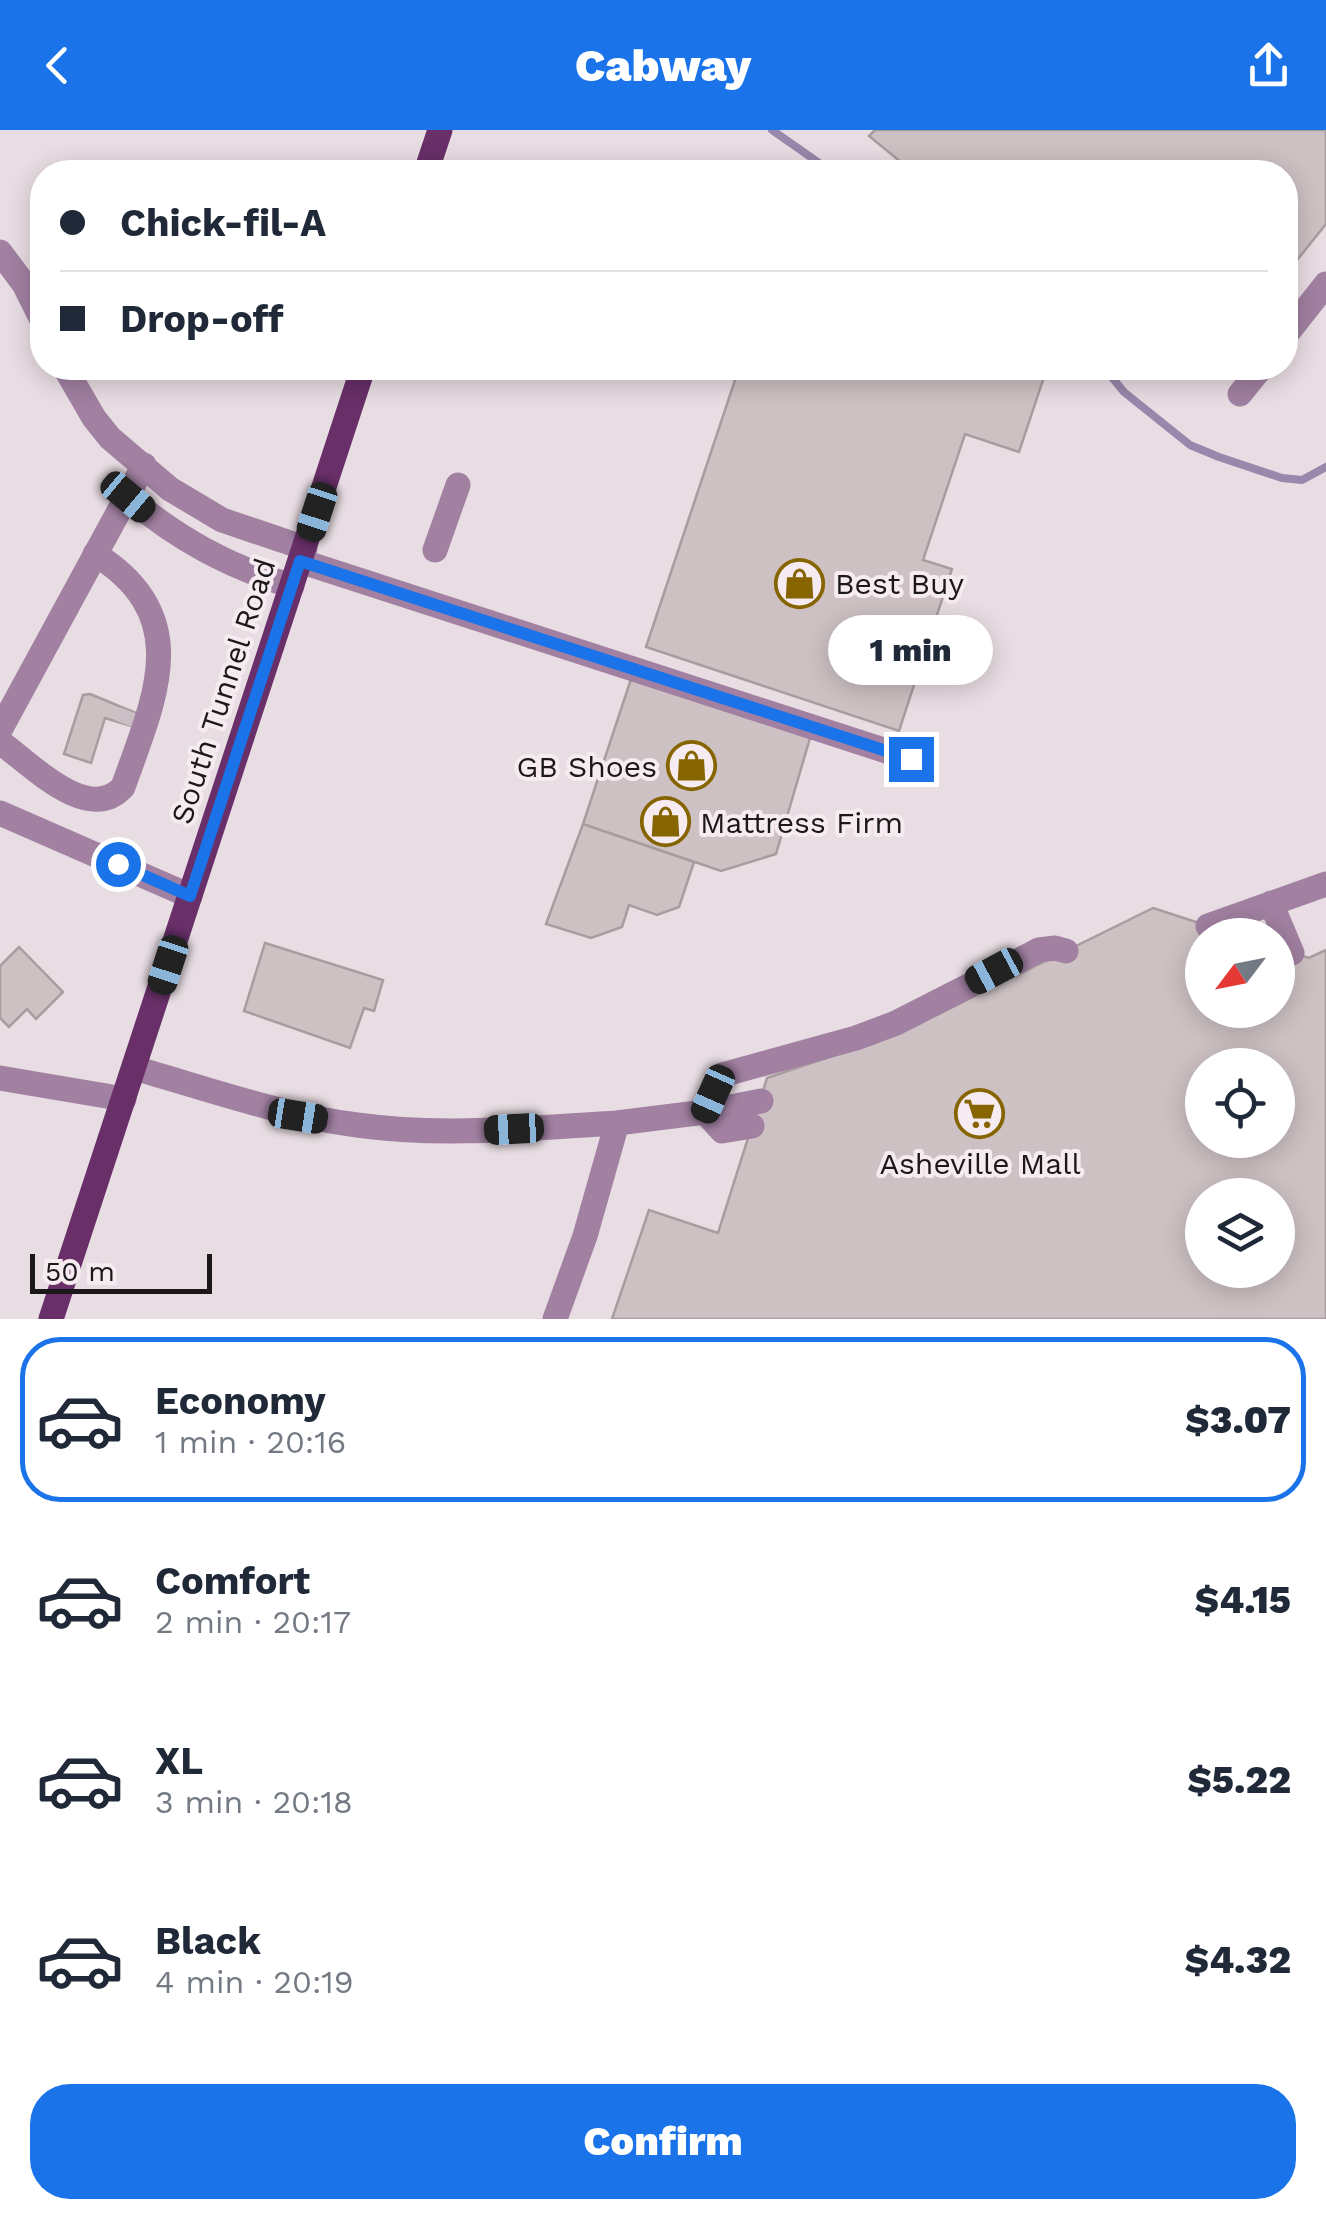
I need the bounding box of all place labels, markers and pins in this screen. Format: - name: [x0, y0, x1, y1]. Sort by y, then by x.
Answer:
- shop icon: Best Buy: [774, 557, 826, 609]
- place label: Best Buy: [835, 566, 965, 601]
- shop icon: GB Shoes: [666, 740, 718, 792]
- place label: GB Shoes: [517, 749, 657, 784]
- shop icon: Mattress Firm: [639, 796, 691, 848]
- place label: Mattress Firm: [700, 805, 903, 840]
- supermarket icon: Asheville Mall: [954, 1088, 1006, 1140]
- place label: Asheville Mall: [879, 1146, 1081, 1181]

